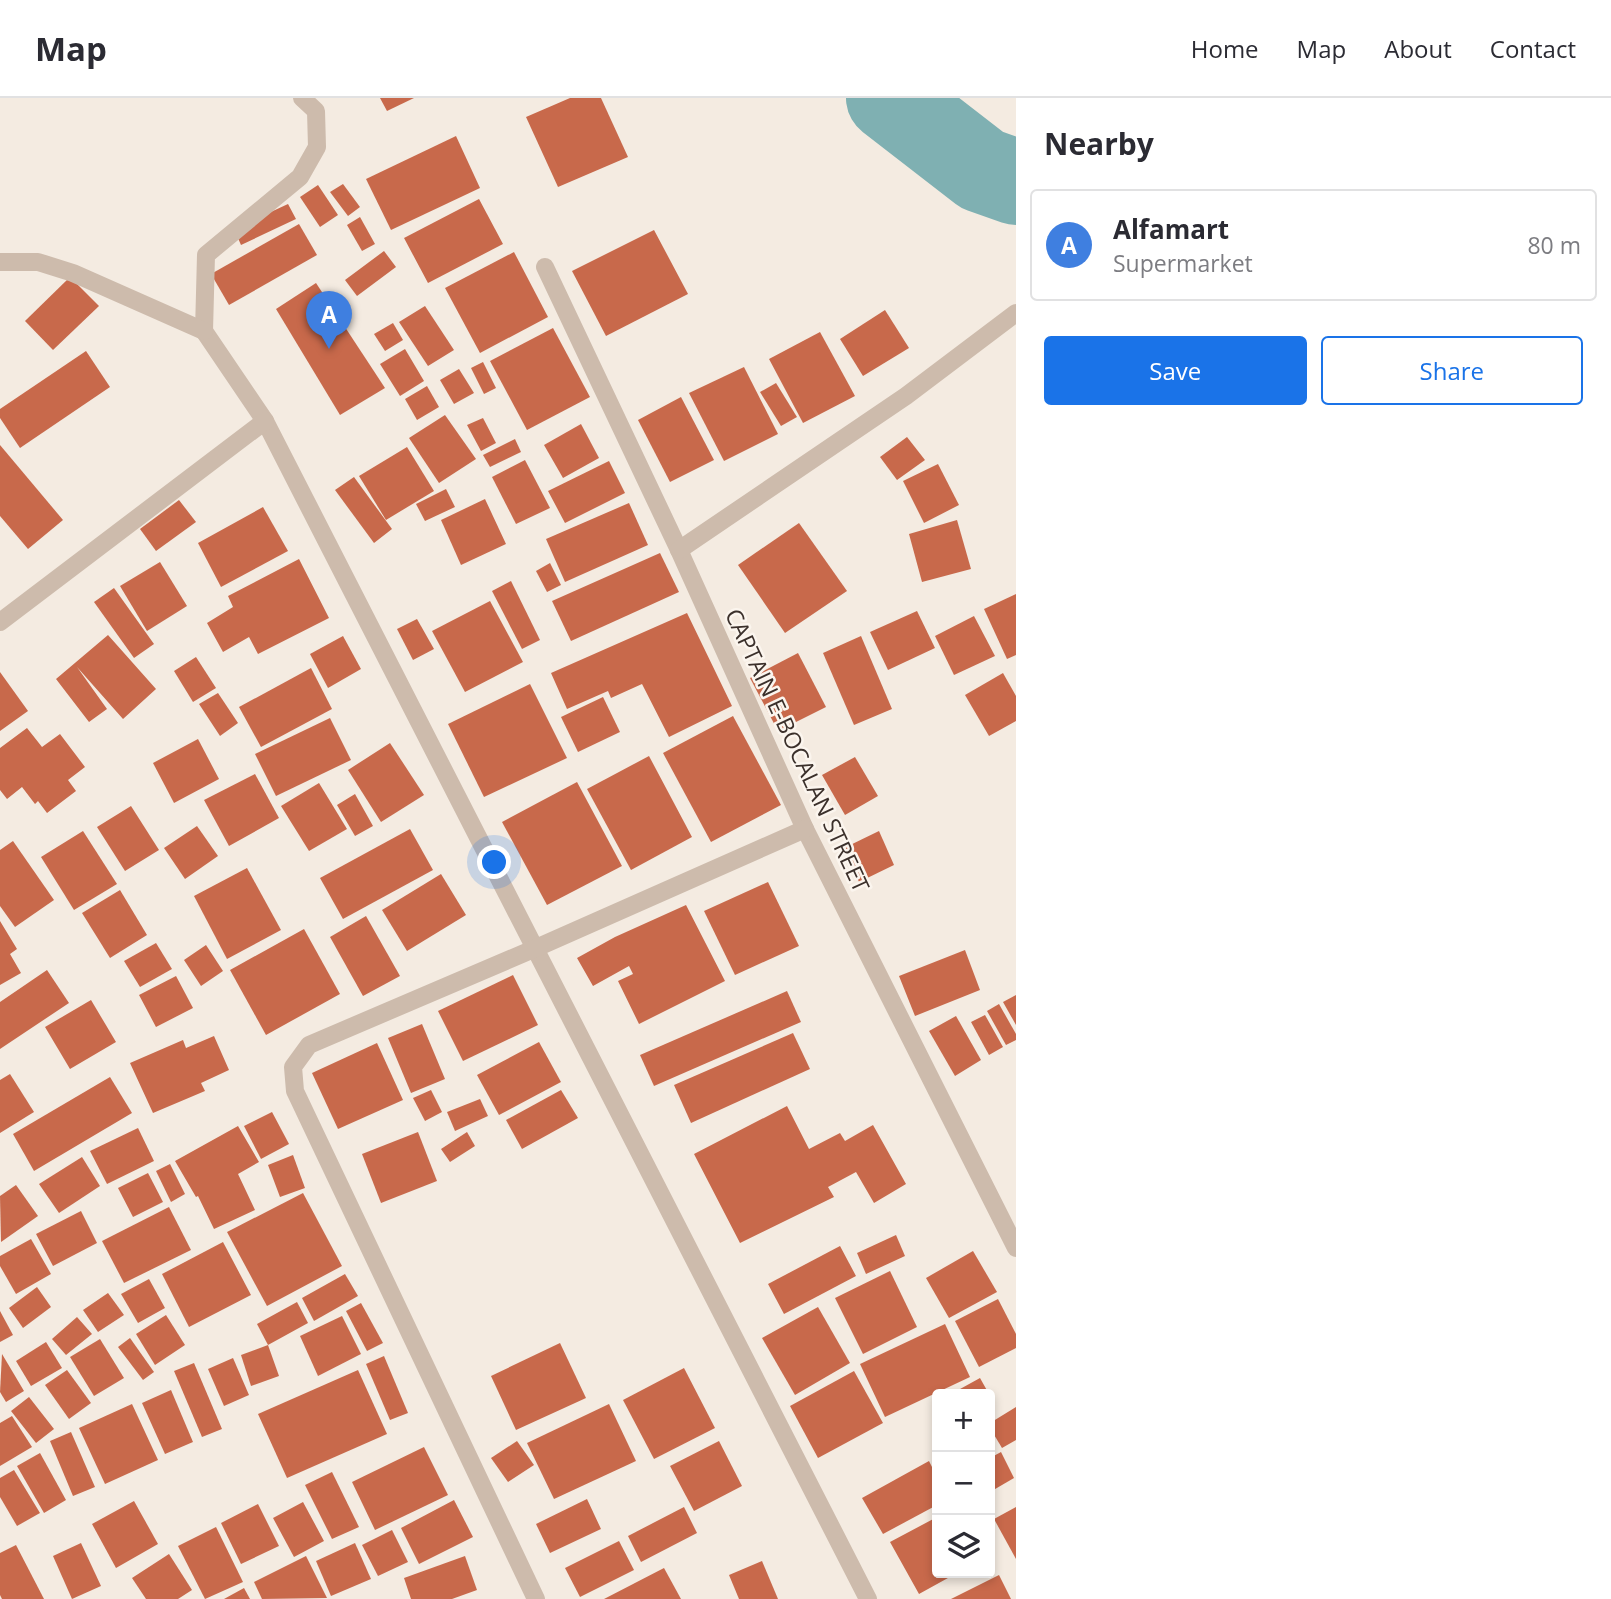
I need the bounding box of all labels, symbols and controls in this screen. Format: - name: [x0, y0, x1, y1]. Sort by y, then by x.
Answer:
- text: Map: [35, 26, 107, 71]
- text: Home: [1191, 32, 1259, 65]
- text: Map: [1297, 32, 1346, 65]
- text: About: [1384, 32, 1452, 65]
- text: Contact: [1490, 32, 1576, 65]
- text: Nearby: [1044, 123, 1154, 164]
- text: Alfamart: [1113, 211, 1229, 247]
- text: A: [1061, 229, 1077, 261]
- text: 80 m: [1527, 229, 1581, 261]
- text: Supermarket: [1113, 247, 1253, 279]
- pin: A: [306, 291, 352, 349]
- button: Save: [1044, 336, 1307, 405]
- button: Share: [1321, 336, 1583, 405]
- street label: CAPTAIN E-BOCALAN STREET: [718, 603, 878, 897]
- your location: [477, 845, 511, 879]
- map controls: [932, 1389, 995, 1578]
- button: +: [932, 1389, 995, 1452]
- button: −: [932, 1452, 995, 1515]
- button: layers: [932, 1515, 995, 1578]

